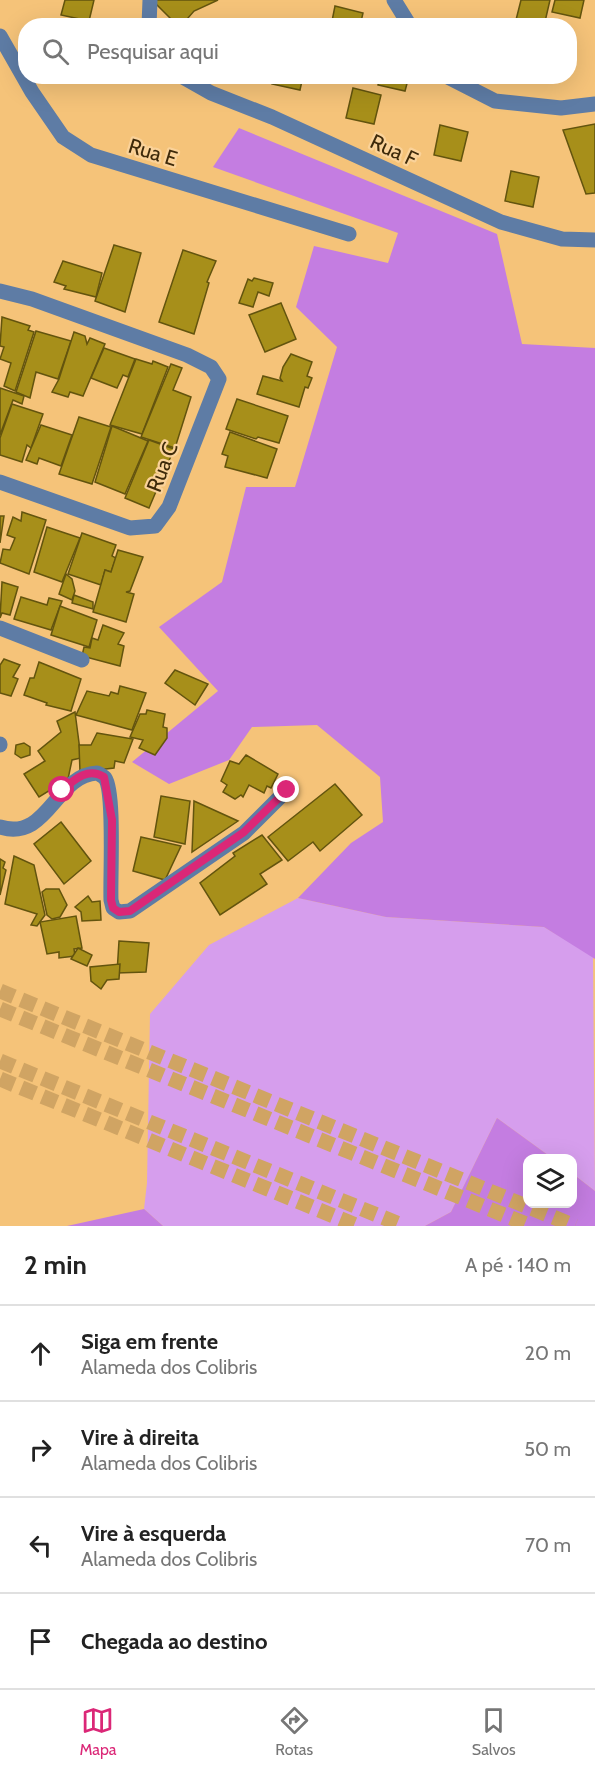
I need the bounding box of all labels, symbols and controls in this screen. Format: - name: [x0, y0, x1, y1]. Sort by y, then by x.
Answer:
- search box: [18, 18, 577, 84]
- icon: search: [39, 35, 72, 68]
- text: Pesquisar aqui: [87, 38, 219, 65]
- street label: Rua F: [366, 128, 422, 172]
- street label: Rua E: [126, 133, 180, 171]
- street label: Rua C: [141, 439, 183, 495]
- route start: [48, 776, 74, 802]
- route end: [273, 776, 299, 802]
- map controls: [523, 1154, 577, 1208]
- button: layers: [523, 1154, 577, 1208]
- text: 2 min: [24, 1249, 87, 1281]
- text: A pé · 140 m: [465, 1253, 571, 1277]
- text: Siga em frente: [81, 1328, 218, 1355]
- icon: ahead: [24, 1337, 57, 1370]
- text: 20 m: [525, 1341, 571, 1365]
- text: Alameda dos Colibris: [81, 1355, 257, 1379]
- text: Vire à direita: [81, 1424, 199, 1451]
- icon: right: [24, 1433, 57, 1466]
- text: 50 m: [524, 1437, 571, 1461]
- text: Alameda dos Colibris: [81, 1451, 257, 1475]
- text: Vire à esquerda: [81, 1520, 226, 1547]
- icon: left: [24, 1529, 57, 1562]
- text: 70 m: [525, 1533, 571, 1557]
- text: Alameda dos Colibris: [81, 1547, 257, 1571]
- icon: arrive: [24, 1625, 57, 1658]
- text: Chegada ao destino: [81, 1628, 267, 1655]
- tab: Mapa: [79, 1704, 117, 1759]
- tab: Rotas: [275, 1704, 313, 1759]
- tab: Salvos: [472, 1704, 516, 1759]

